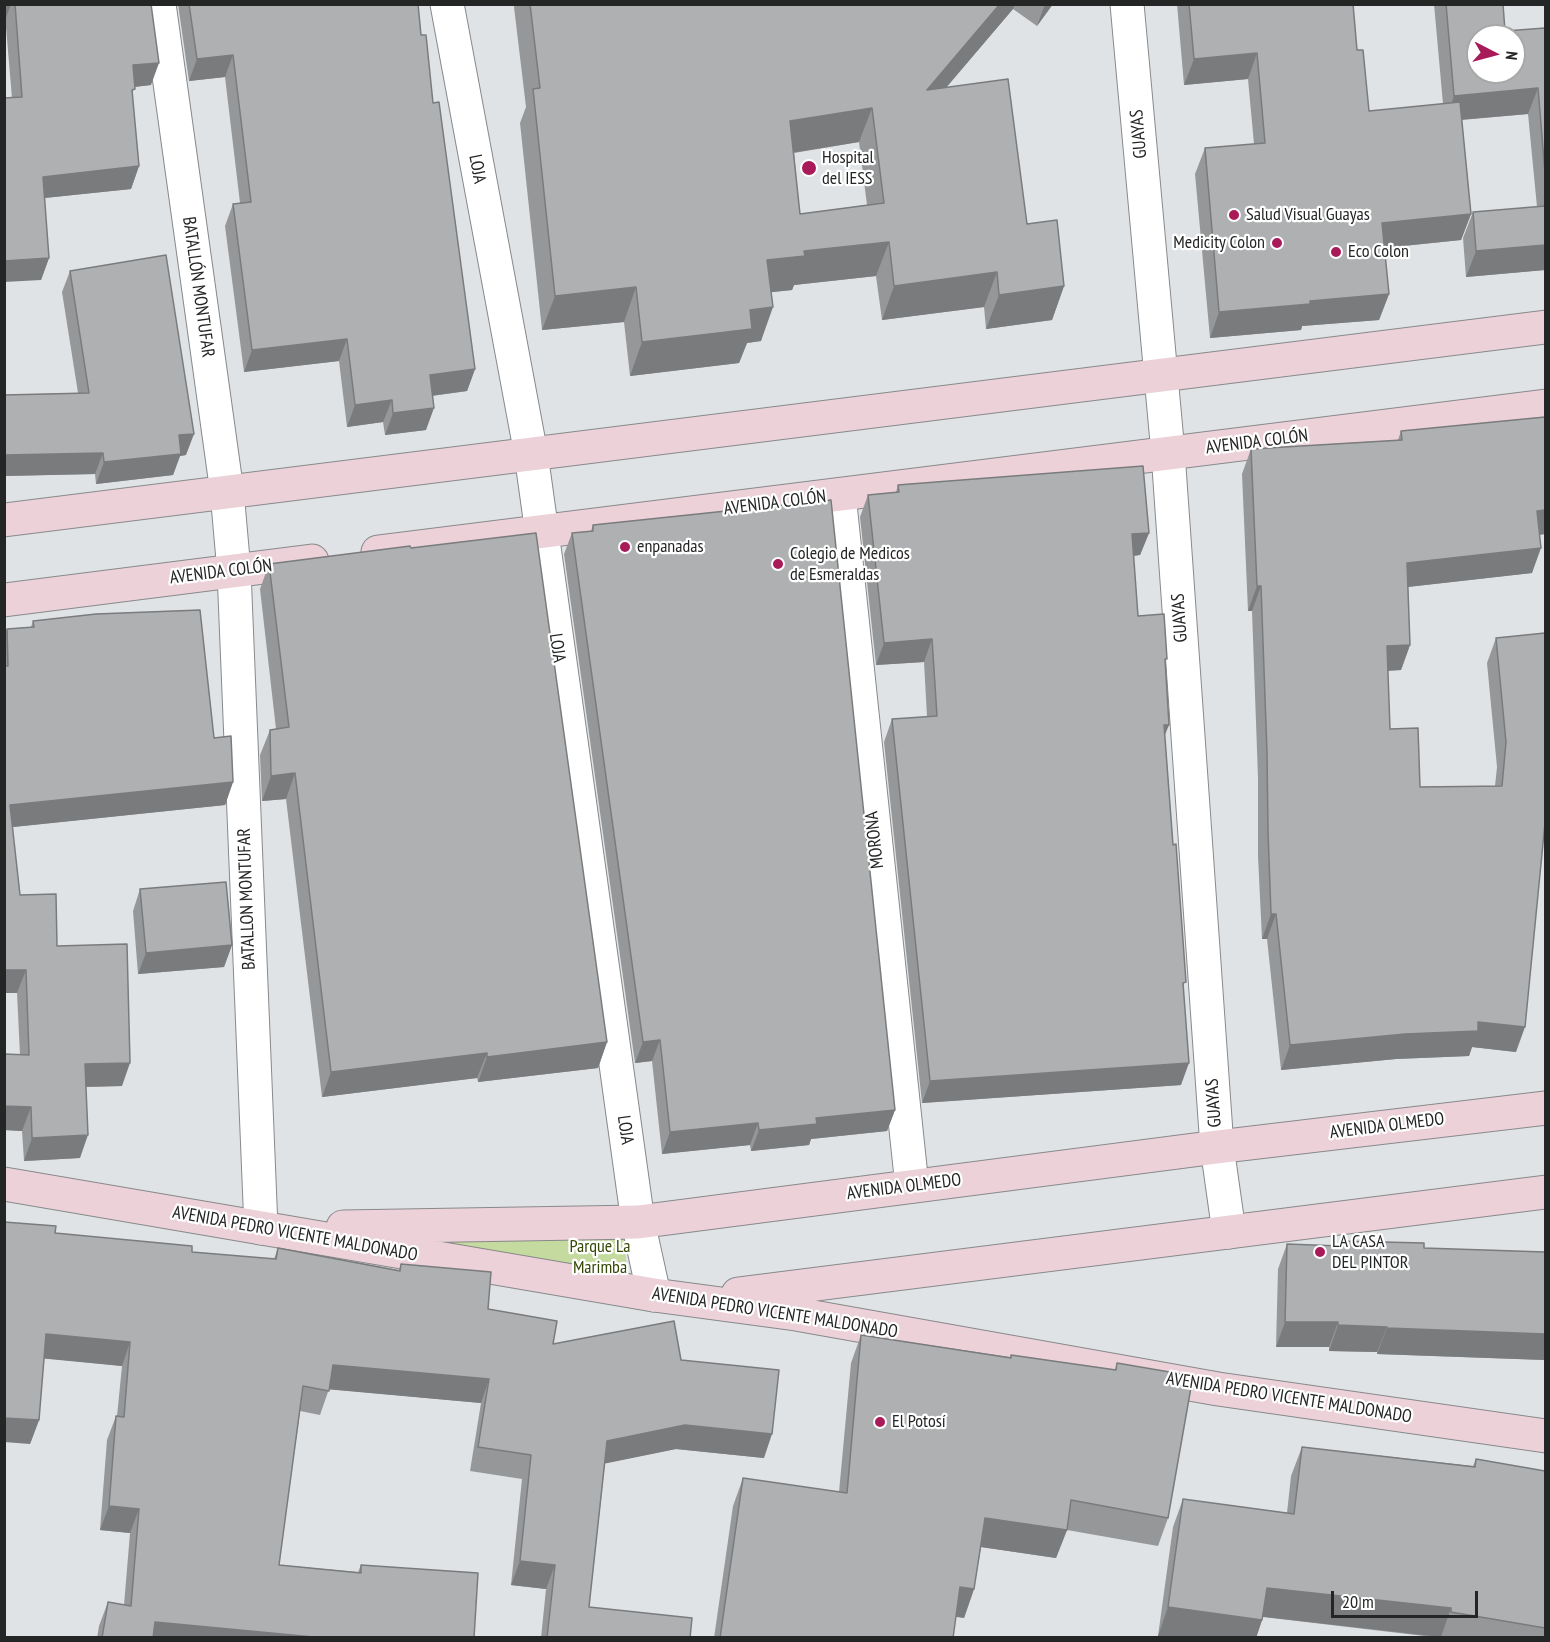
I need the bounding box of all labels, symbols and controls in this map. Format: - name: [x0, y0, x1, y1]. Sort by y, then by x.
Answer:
- north arrow: [1466, 24, 1526, 84]
- text: N: [1502, 50, 1522, 61]
- street label: GUAYAS: [1126, 109, 1152, 159]
- place label: Hospital del IESS: [822, 147, 874, 190]
- street label: LOJA: [464, 153, 490, 185]
- marker: Hospital del IESS: [800, 159, 818, 177]
- place label: Salud Visual Guayas: [1246, 204, 1370, 226]
- marker: Salud Visual Guayas: [1227, 208, 1241, 222]
- street label: BATALLÓN MONTUFAR: [177, 215, 219, 359]
- place label: Medicity Colon: [1173, 232, 1265, 254]
- marker: Medicity Colon: [1270, 236, 1284, 250]
- place label: Eco Colon: [1348, 241, 1409, 263]
- marker: Eco Colon: [1329, 245, 1343, 259]
- street label: AVENIDA COLÓN: [1205, 425, 1309, 459]
- street label: AVENIDA COLÓN: [723, 486, 827, 520]
- place label: enpanadas: [637, 536, 704, 558]
- marker: enpanadas: [618, 540, 632, 554]
- place label: Colegio de Medicos de Esmeraldas: [790, 543, 910, 586]
- street label: AVENIDA COLÓN: [169, 555, 273, 589]
- marker: Colegio de Medicos de Esmeraldas: [771, 557, 785, 571]
- street label: GUAYAS: [1168, 593, 1192, 643]
- street label: LOJA: [544, 632, 570, 664]
- street label: MORONA: [861, 810, 889, 870]
- street label: BATALLON MONTUFAR: [234, 828, 260, 970]
- street label: GUAYAS: [1202, 1078, 1226, 1128]
- street label: AVENIDA OLMEDO: [1329, 1108, 1445, 1144]
- street label: LOJA: [612, 1114, 638, 1146]
- street label: AVENIDA OLMEDO: [846, 1169, 962, 1205]
- street label: AVENIDA PEDRO VICENTE MALDONADO: [171, 1202, 419, 1266]
- place label: LA CASA DEL PINTOR: [1332, 1231, 1408, 1274]
- park label: Parque La Marimba: [569, 1236, 631, 1278]
- marker: LA CASA DEL PINTOR: [1313, 1245, 1327, 1259]
- street label: AVENIDA PEDRO VICENTE MALDONADO: [651, 1283, 899, 1343]
- street label: AVENIDA PEDRO VICENTE MALDONADO: [1165, 1368, 1413, 1428]
- place label: El Potosí: [892, 1411, 946, 1433]
- marker: El Potosí: [873, 1415, 887, 1429]
- scale bar: [1334, 1579, 1481, 1617]
- text: 20 m: [1342, 1590, 1374, 1613]

